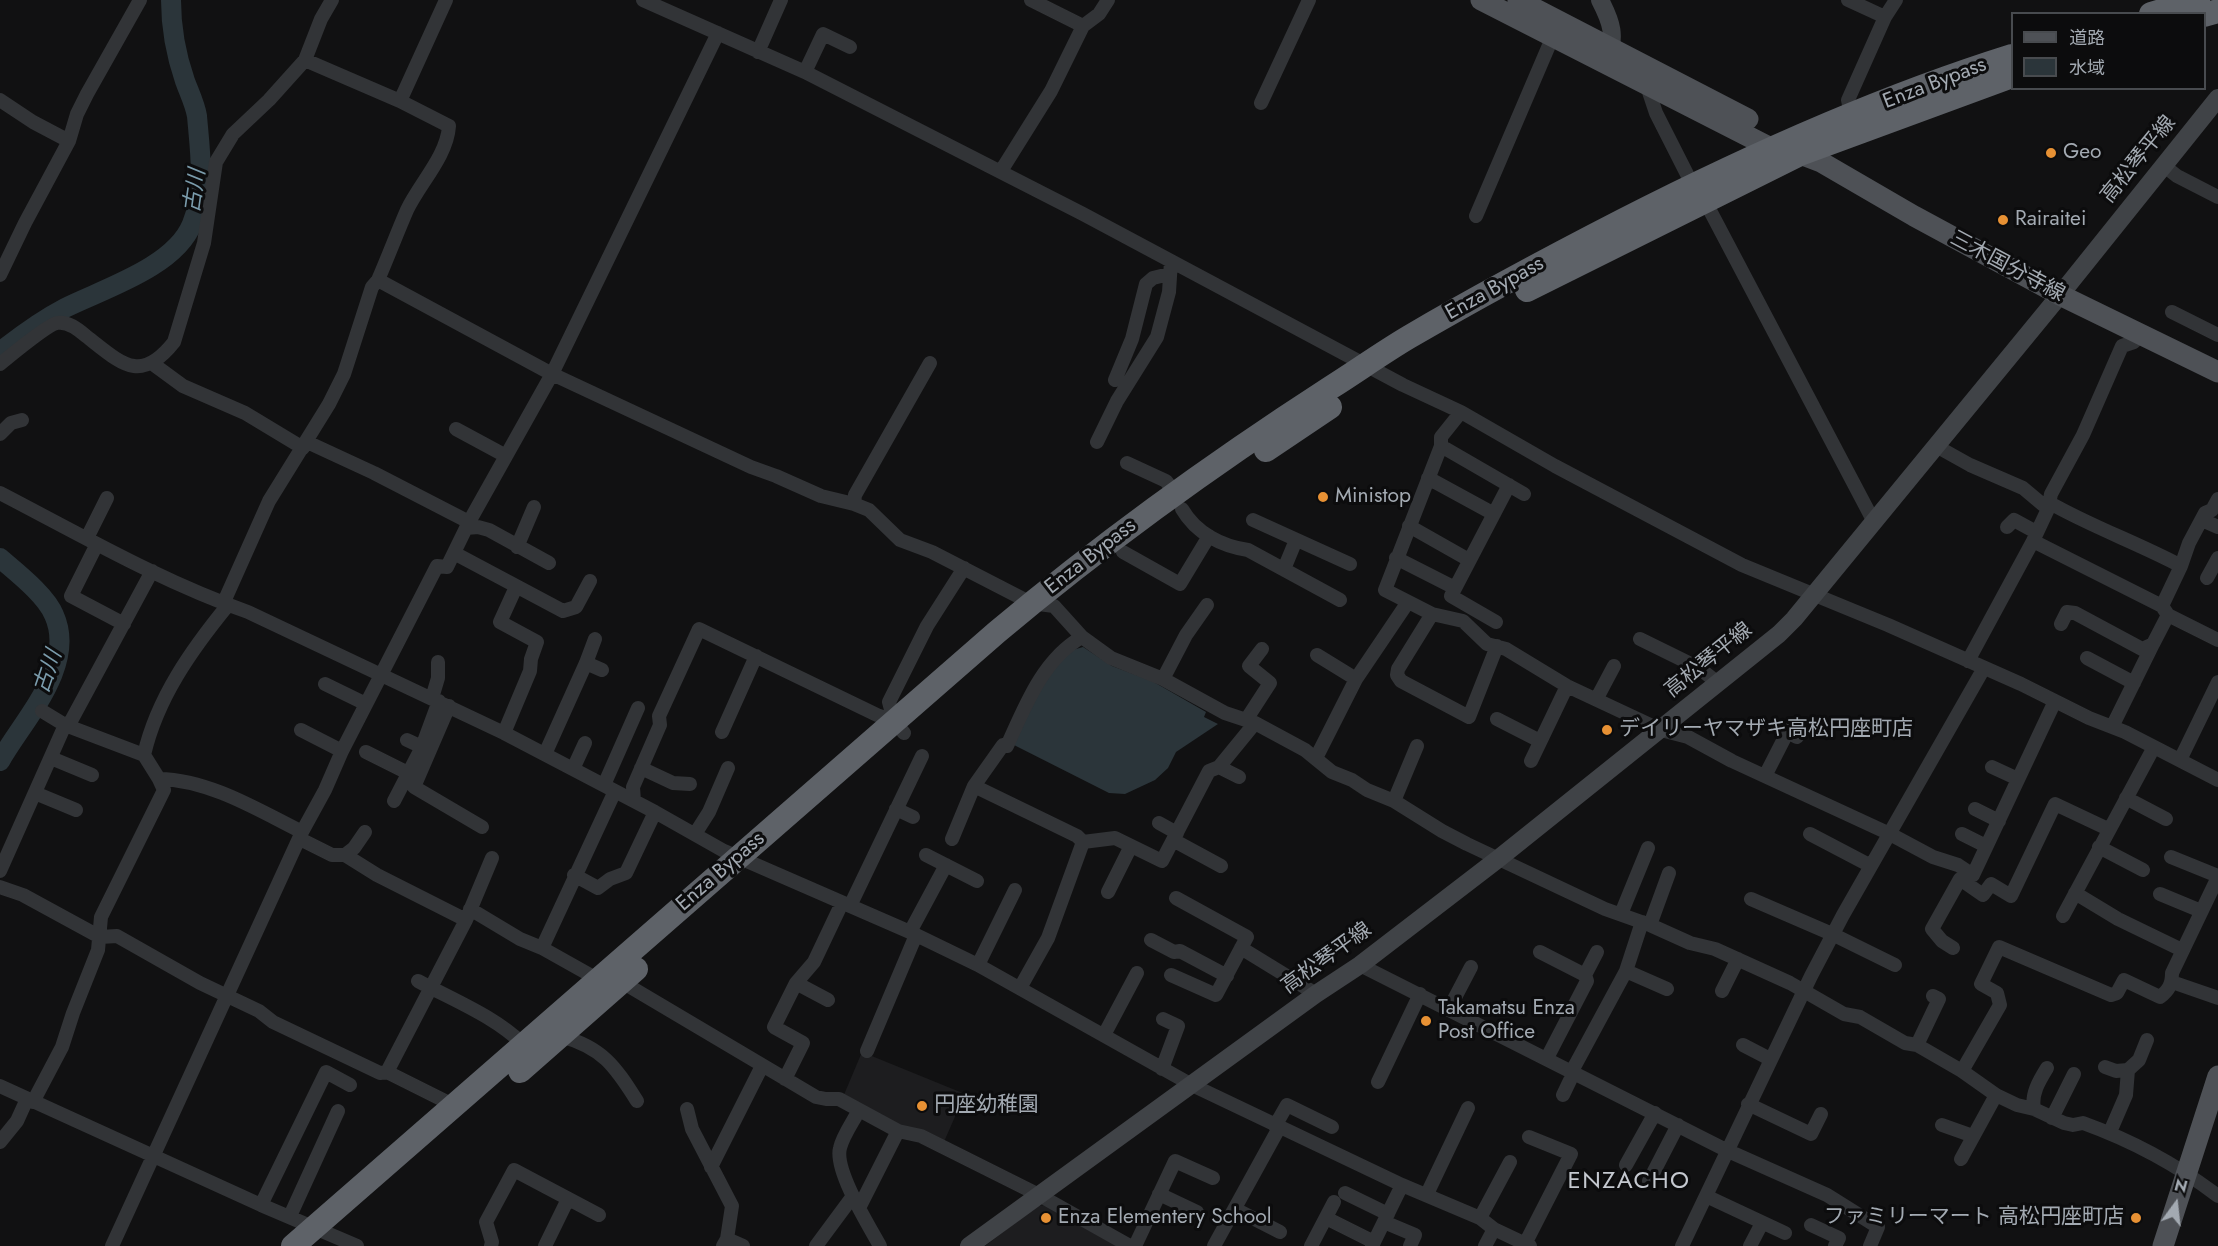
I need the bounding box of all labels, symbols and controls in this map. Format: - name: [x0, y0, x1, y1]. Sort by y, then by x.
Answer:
- legend: [2011, 12, 2206, 90]
- text: 道路: [2069, 25, 2105, 51]
- street label: Enza Bypass: [1880, 53, 1990, 115]
- text: 水域: [2069, 55, 2105, 81]
- street label: 高松琴平線: [2096, 111, 2182, 209]
- place label: Geo: [2063, 140, 2102, 166]
- marker: Geo: [2044, 146, 2058, 160]
- water label: 古川: [180, 167, 212, 215]
- place label: Rairaitei: [2015, 207, 2086, 233]
- marker: Rairaitei: [1996, 213, 2010, 227]
- street label: 三木国分寺線: [1945, 226, 2069, 308]
- street label: Enza Bypass: [1441, 252, 1549, 326]
- place label: Ministop: [1335, 484, 1411, 510]
- marker: Ministop: [1316, 490, 1330, 504]
- street label: Enza Bypass: [1040, 514, 1142, 600]
- street label: 高松琴平線: [1660, 618, 1758, 704]
- water label: 古川: [29, 647, 69, 697]
- place label: デイリーヤマザキ高松円座町店: [1619, 717, 1913, 743]
- marker: デイリーヤマザキ高松円座町店: [1600, 723, 1614, 737]
- street label: Enza Bypass: [672, 827, 770, 917]
- street label: 高松琴平線: [1277, 918, 1377, 1000]
- place label: Takamatsu Enza Post Office: [1438, 996, 1575, 1046]
- marker: Takamatsu Enza Post Office: [1419, 1014, 1433, 1028]
- place label: 円座幼稚園: [934, 1093, 1039, 1119]
- marker: 円座幼稚園: [915, 1099, 929, 1113]
- district label: ENZACHO: [1567, 1168, 1691, 1196]
- text: N: [2172, 1173, 2190, 1199]
- north arrow: [2146, 1174, 2206, 1234]
- place label: Enza Elementery School: [1058, 1205, 1272, 1231]
- place label: ファミリーマート 高松円座町店: [1824, 1205, 2124, 1231]
- marker: Enza Elementery School: [1039, 1211, 1053, 1225]
- marker: ファミリーマート 高松円座町店: [2129, 1211, 2143, 1225]

